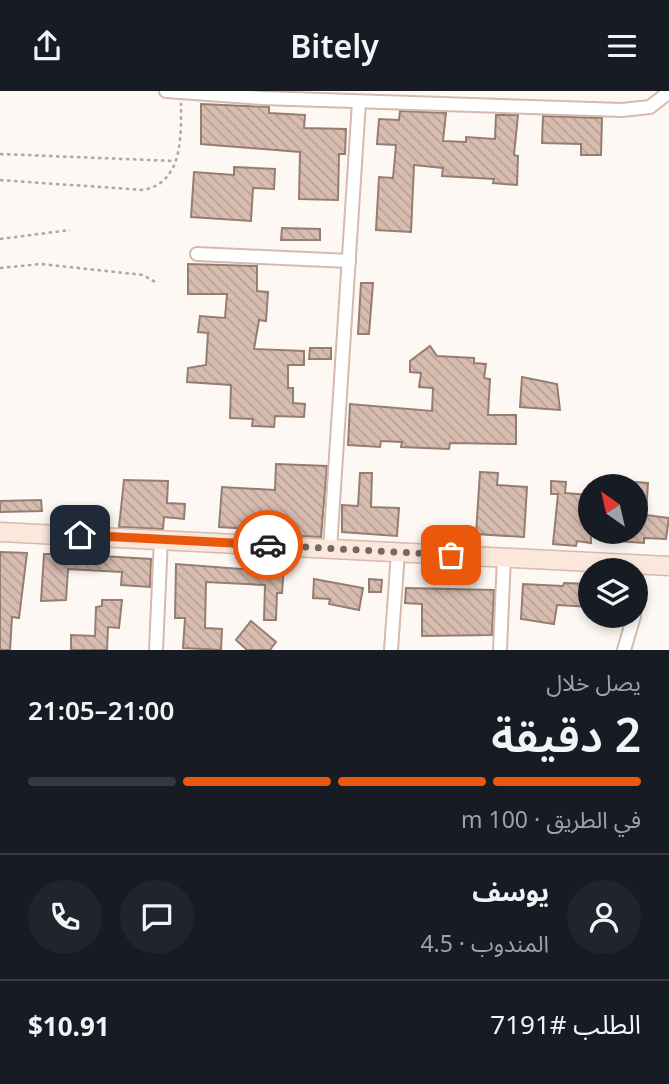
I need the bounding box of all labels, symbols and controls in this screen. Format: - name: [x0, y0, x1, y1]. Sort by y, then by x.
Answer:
- text: Bitely: [290, 24, 379, 67]
- icon: share: [28, 27, 66, 65]
- icon: menu: [603, 27, 641, 65]
- north arrow: [578, 474, 648, 544]
- map controls: [578, 474, 648, 628]
- pin: [50, 505, 110, 565]
- courier: [233, 510, 303, 580]
- icon: home: [61, 516, 99, 554]
- pin: [421, 525, 481, 585]
- icon: car: [249, 526, 287, 564]
- icon: bag: [432, 536, 470, 574]
- button: layers: [578, 558, 648, 628]
- text: يصل خلال: [546, 666, 641, 698]
- text: 21:00–21:05: [28, 692, 174, 728]
- text: 2 دقيقة: [491, 703, 641, 765]
- text: في الطريق · 100 m: [461, 803, 641, 835]
- text: يوسف: [472, 873, 549, 909]
- button: phone: [28, 880, 102, 954]
- button: chat: [120, 880, 194, 954]
- button: person: [567, 880, 641, 954]
- text: المندوب · 4.5: [420, 927, 549, 959]
- text: الطلب #7191: [490, 1006, 641, 1042]
- text: $10.91: [28, 1008, 110, 1044]

